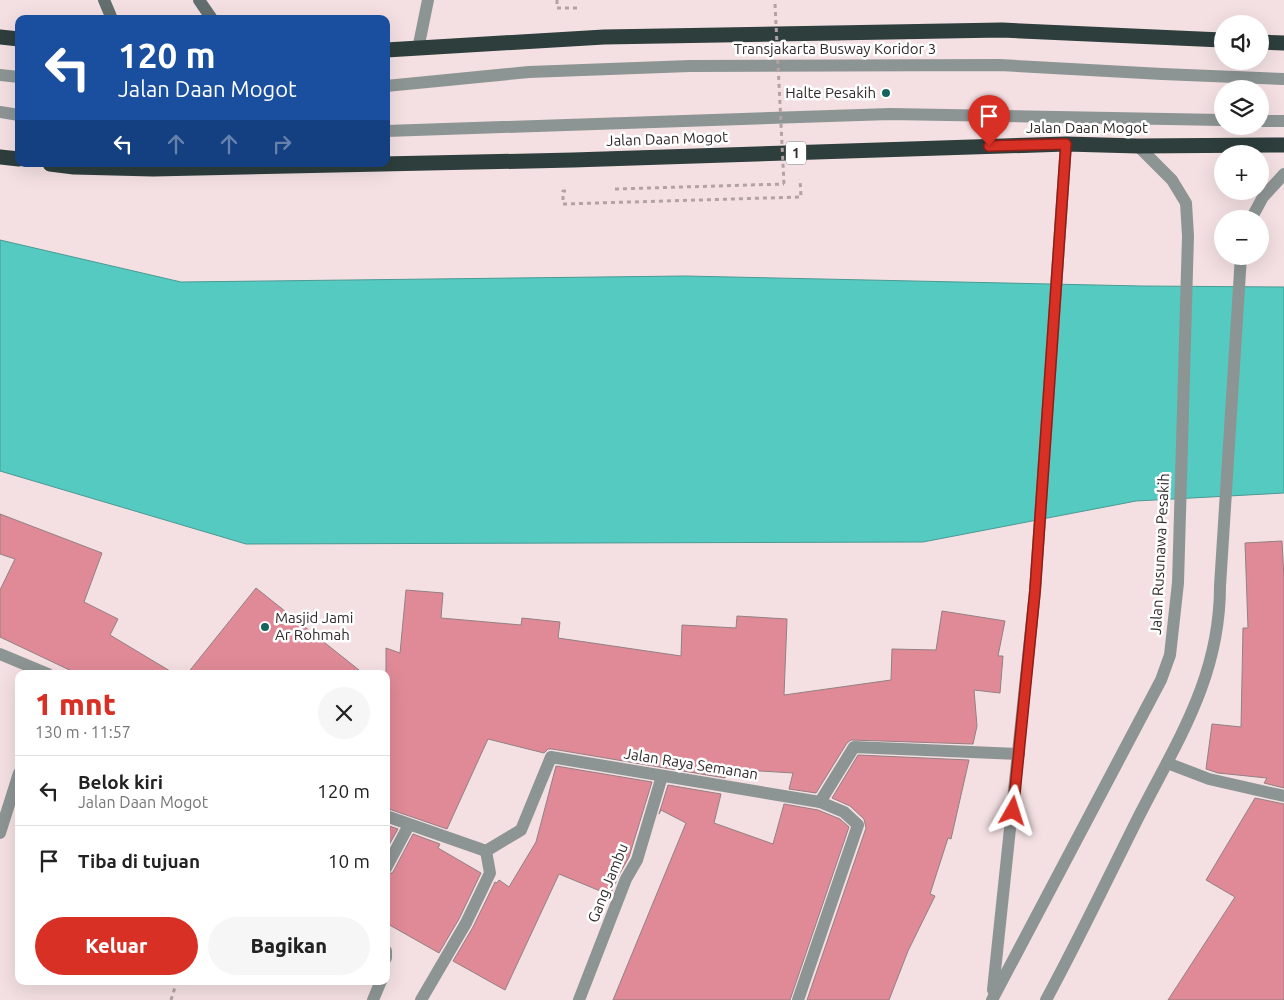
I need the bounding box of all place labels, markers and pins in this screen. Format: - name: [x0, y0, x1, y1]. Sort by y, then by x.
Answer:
- place label: Halte Pesakih: [785, 84, 876, 101]
- marker: Halte Pesakih: [880, 87, 892, 99]
- pin: [968, 95, 1010, 146]
- place label: Masjid Jami Ar Rohmah: [275, 609, 353, 643]
- marker: Masjid Jami Ar Rohmah: [259, 621, 271, 633]

